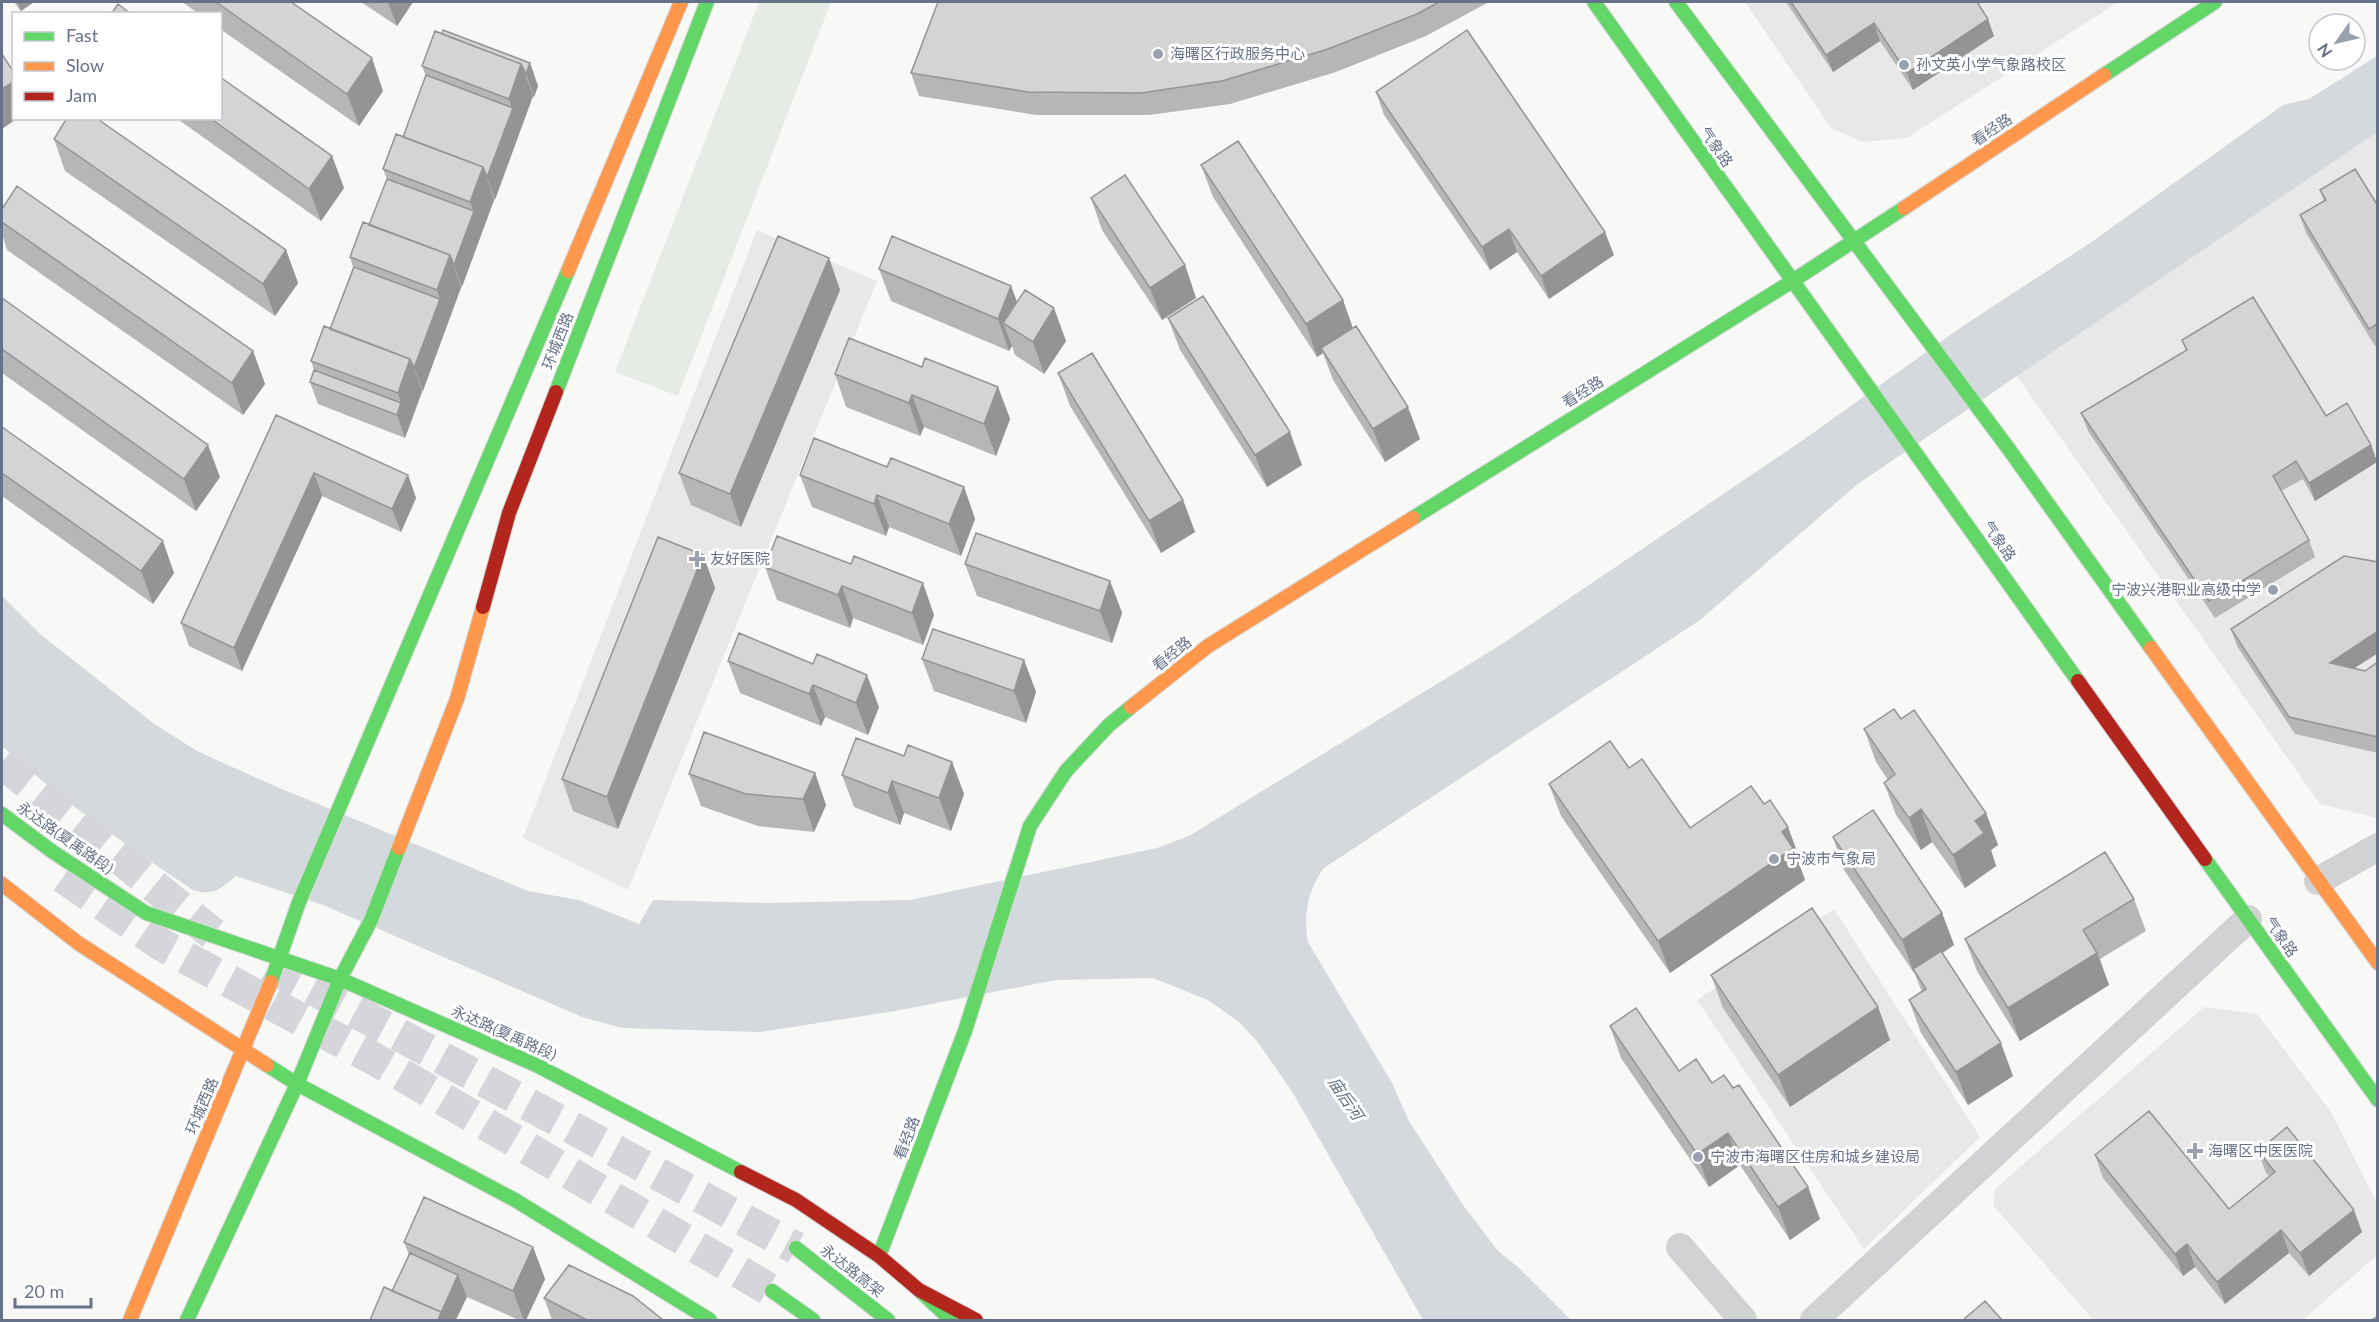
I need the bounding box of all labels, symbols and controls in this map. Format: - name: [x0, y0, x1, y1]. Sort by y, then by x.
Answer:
- legend: [12, 12, 222, 120]
- north arrow: [2307, 12, 2367, 72]
- text: Fast: [66, 24, 99, 46]
- text: N: [2313, 40, 2335, 61]
- place label: 海曙区行政服务中心: [1170, 44, 1305, 62]
- marker: 海曙区行政服务中心: [1151, 47, 1165, 61]
- text: Slow: [66, 54, 104, 76]
- place label: 孙文英小学气象路校区: [1916, 55, 2066, 73]
- marker: 孙文英小学气象路校区: [1897, 58, 1911, 72]
- text: Jam: [66, 84, 97, 106]
- street label: 看经路: [1968, 109, 2015, 149]
- street label: 气象路: [1697, 123, 1737, 170]
- street label: 环城西路: [538, 309, 576, 372]
- street label: 看经路: [1559, 372, 1606, 411]
- street label: 气象路: [1980, 517, 2020, 564]
- place label: 友好医院: [710, 549, 770, 567]
- marker: 友好医院: [688, 550, 706, 568]
- place label: 宁波兴港职业高级中学: [2111, 580, 2261, 598]
- marker: 宁波兴港职业高级中学: [2266, 583, 2280, 597]
- street label: 看经路: [1148, 632, 1195, 674]
- street label: 永达路(夏禹路段): [14, 797, 117, 877]
- place label: 宁波市气象局: [1786, 849, 1876, 867]
- marker: 宁波市气象局: [1767, 852, 1781, 866]
- street label: 气象路: [2262, 913, 2302, 960]
- street label: 永达路(夏禹路段): [449, 1001, 560, 1063]
- water label: 庙后河: [1325, 1073, 1369, 1125]
- street label: 环城西路: [181, 1074, 221, 1137]
- street label: 看经路: [890, 1113, 923, 1162]
- place label: 海曙区中医医院: [2208, 1141, 2313, 1159]
- marker: 海曙区中医医院: [2186, 1142, 2204, 1160]
- place label: 宁波市海曙区住房和城乡建设局: [1710, 1147, 1920, 1165]
- marker: 宁波市海曙区住房和城乡建设局: [1691, 1150, 1705, 1164]
- street label: 永达路高架: [818, 1240, 888, 1300]
- scale bar: [15, 1271, 92, 1309]
- text: 20 m: [24, 1280, 64, 1302]

